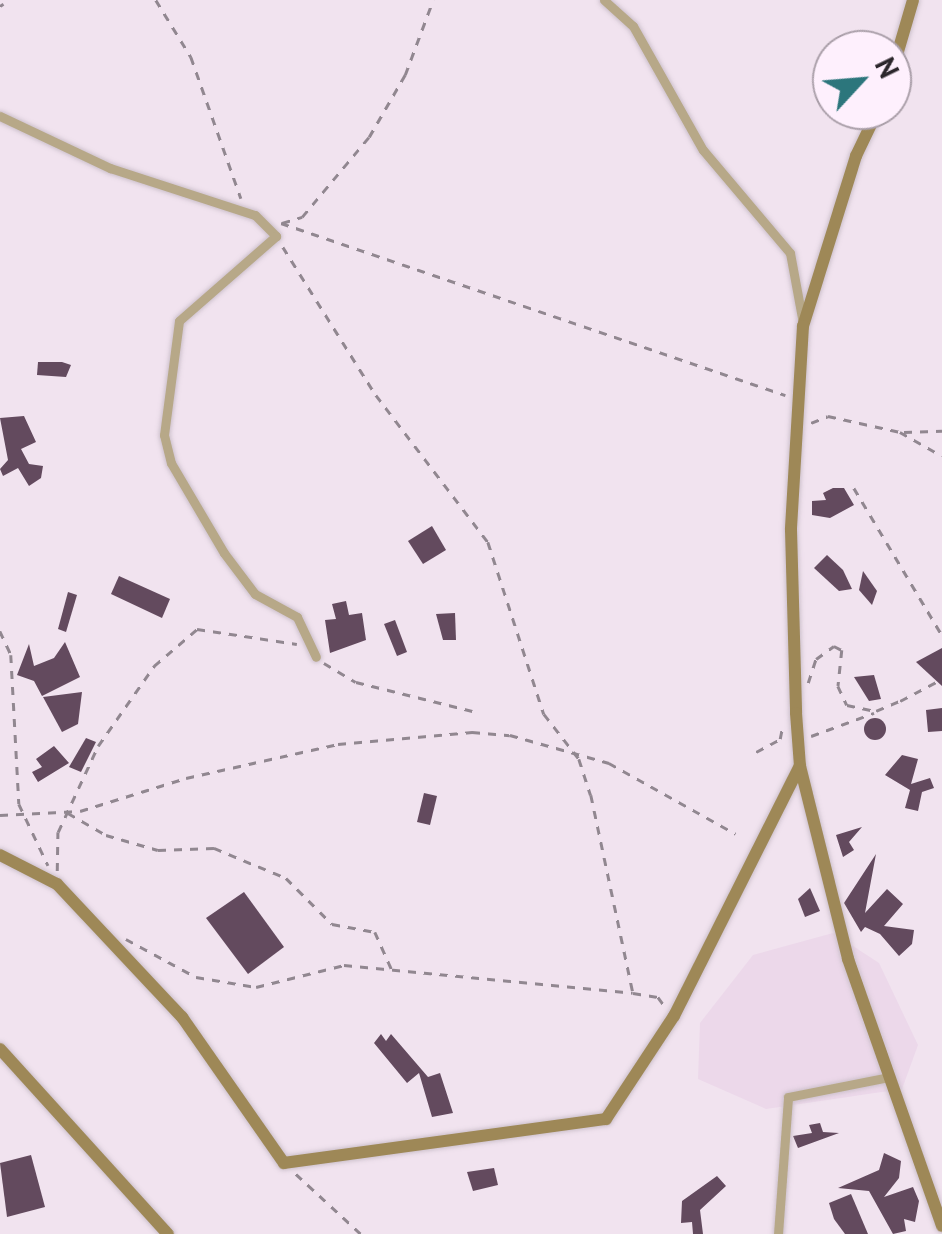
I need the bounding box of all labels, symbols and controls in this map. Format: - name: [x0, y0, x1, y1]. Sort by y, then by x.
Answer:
- north arrow: [812, 30, 912, 130]
- text: N: [867, 51, 908, 84]

